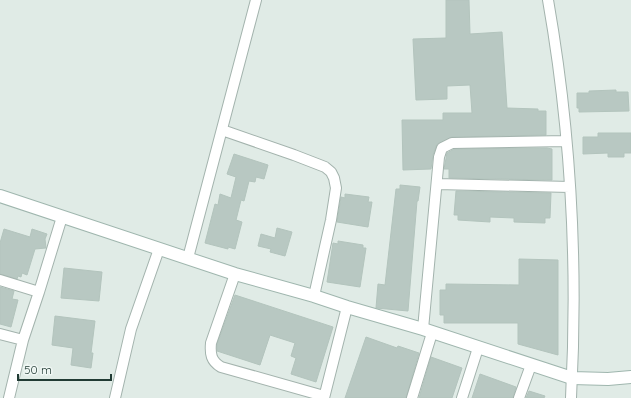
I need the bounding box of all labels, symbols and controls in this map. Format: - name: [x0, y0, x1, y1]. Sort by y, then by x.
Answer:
- scale bar: [18, 356, 111, 382]
- text: 50 m: [24, 362, 52, 377]

